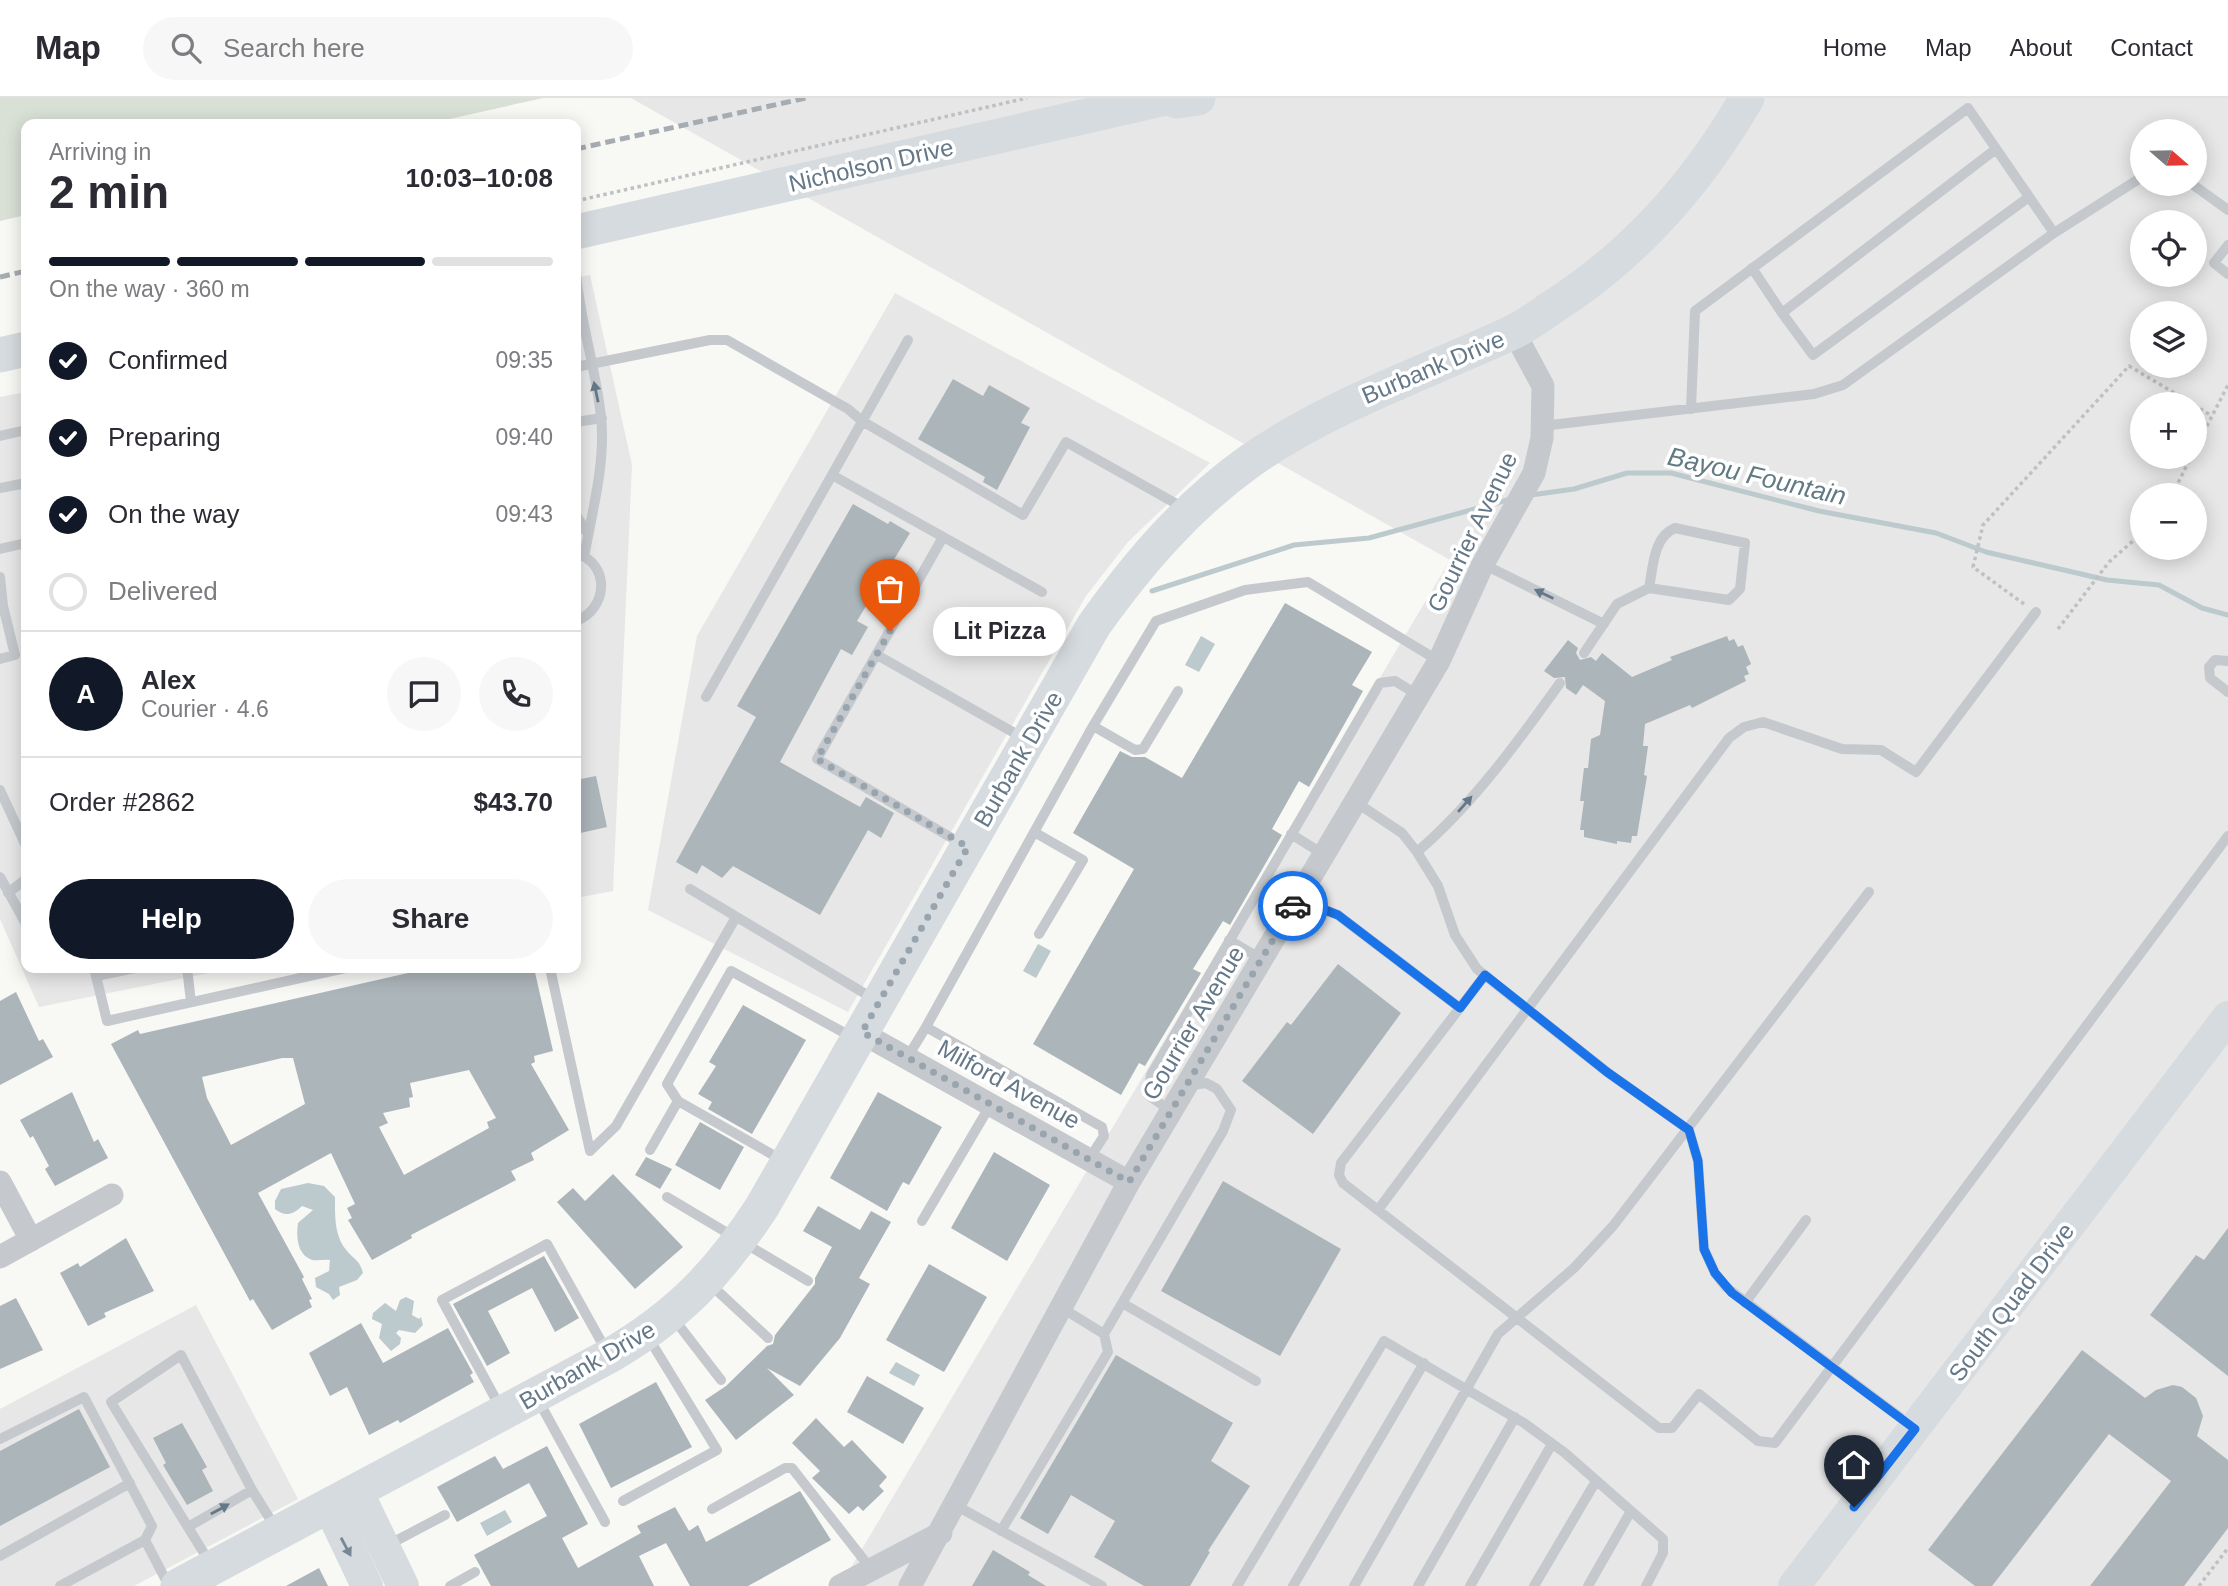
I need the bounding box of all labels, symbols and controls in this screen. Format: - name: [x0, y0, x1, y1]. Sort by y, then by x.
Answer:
- search box: [143, 17, 633, 80]
- text: Map: [35, 29, 101, 66]
- icon: search: [167, 29, 205, 67]
- text: Search here: [223, 33, 365, 63]
- text: Home: [1823, 34, 1887, 61]
- text: Map: [1925, 34, 1972, 61]
- text: About: [2010, 34, 2072, 61]
- text: Contact: [2110, 34, 2193, 61]
- north arrow: [2130, 119, 2207, 196]
- map controls: [2130, 119, 2207, 560]
- street label: Nicholson Drive: [786, 133, 956, 197]
- text: Arriving in: [49, 139, 151, 165]
- text: 10:03–10:08: [406, 163, 553, 193]
- text: 2 min: [49, 166, 169, 218]
- button: locate: [2130, 210, 2207, 287]
- text: On the way · 360 m: [49, 276, 250, 302]
- button: layers: [2130, 301, 2207, 378]
- street label: Burbank Drive: [1358, 325, 1508, 409]
- icon: check: [49, 342, 87, 380]
- text: Confirmed: [108, 345, 228, 375]
- text: 09:35: [495, 347, 553, 373]
- one-way arrow: [591, 381, 602, 403]
- button: +: [2130, 392, 2207, 469]
- icon: check: [49, 419, 87, 457]
- text: Preparing: [108, 422, 221, 452]
- text: 09:40: [495, 424, 553, 450]
- water label: Bayou Fountain: [1665, 441, 1849, 511]
- street label: Gourrier Avenue: [1422, 448, 1522, 616]
- button: −: [2130, 483, 2207, 560]
- icon: check: [49, 496, 87, 534]
- text: On the way: [108, 499, 240, 529]
- text: 09:43: [495, 501, 553, 527]
- pin: [860, 559, 920, 631]
- icon: bag: [871, 570, 909, 608]
- text: Delivered: [108, 576, 218, 606]
- one-way arrow: [1534, 588, 1554, 599]
- callout: Lit Pizza: [932, 606, 1065, 656]
- text: Lit Pizza: [953, 618, 1046, 644]
- button: chat: [387, 657, 461, 731]
- button: phone: [479, 657, 553, 731]
- text: Alex: [141, 665, 196, 695]
- text: A: [77, 679, 95, 709]
- street label: Burbank Drive: [968, 686, 1068, 832]
- text: Courier · 4.6: [141, 696, 269, 722]
- text: Order #2862: [49, 787, 195, 817]
- text: $43.70: [473, 787, 553, 817]
- one-way arrow: [1457, 796, 1472, 813]
- courier: [1258, 871, 1328, 941]
- button: Help: [49, 879, 294, 959]
- button: Share: [308, 879, 553, 959]
- icon: car: [1274, 887, 1312, 925]
- street label: Gourrier Avenue: [1137, 941, 1249, 1105]
- street label: Milford Avenue: [933, 1034, 1085, 1134]
- street label: South Quad Drive: [1943, 1218, 2079, 1386]
- street label: Burbank Drive: [514, 1315, 660, 1415]
- pin: [1824, 1435, 1884, 1507]
- icon: home: [1835, 1446, 1873, 1484]
- one-way arrow: [210, 1503, 230, 1515]
- one-way arrow: [341, 1537, 352, 1557]

